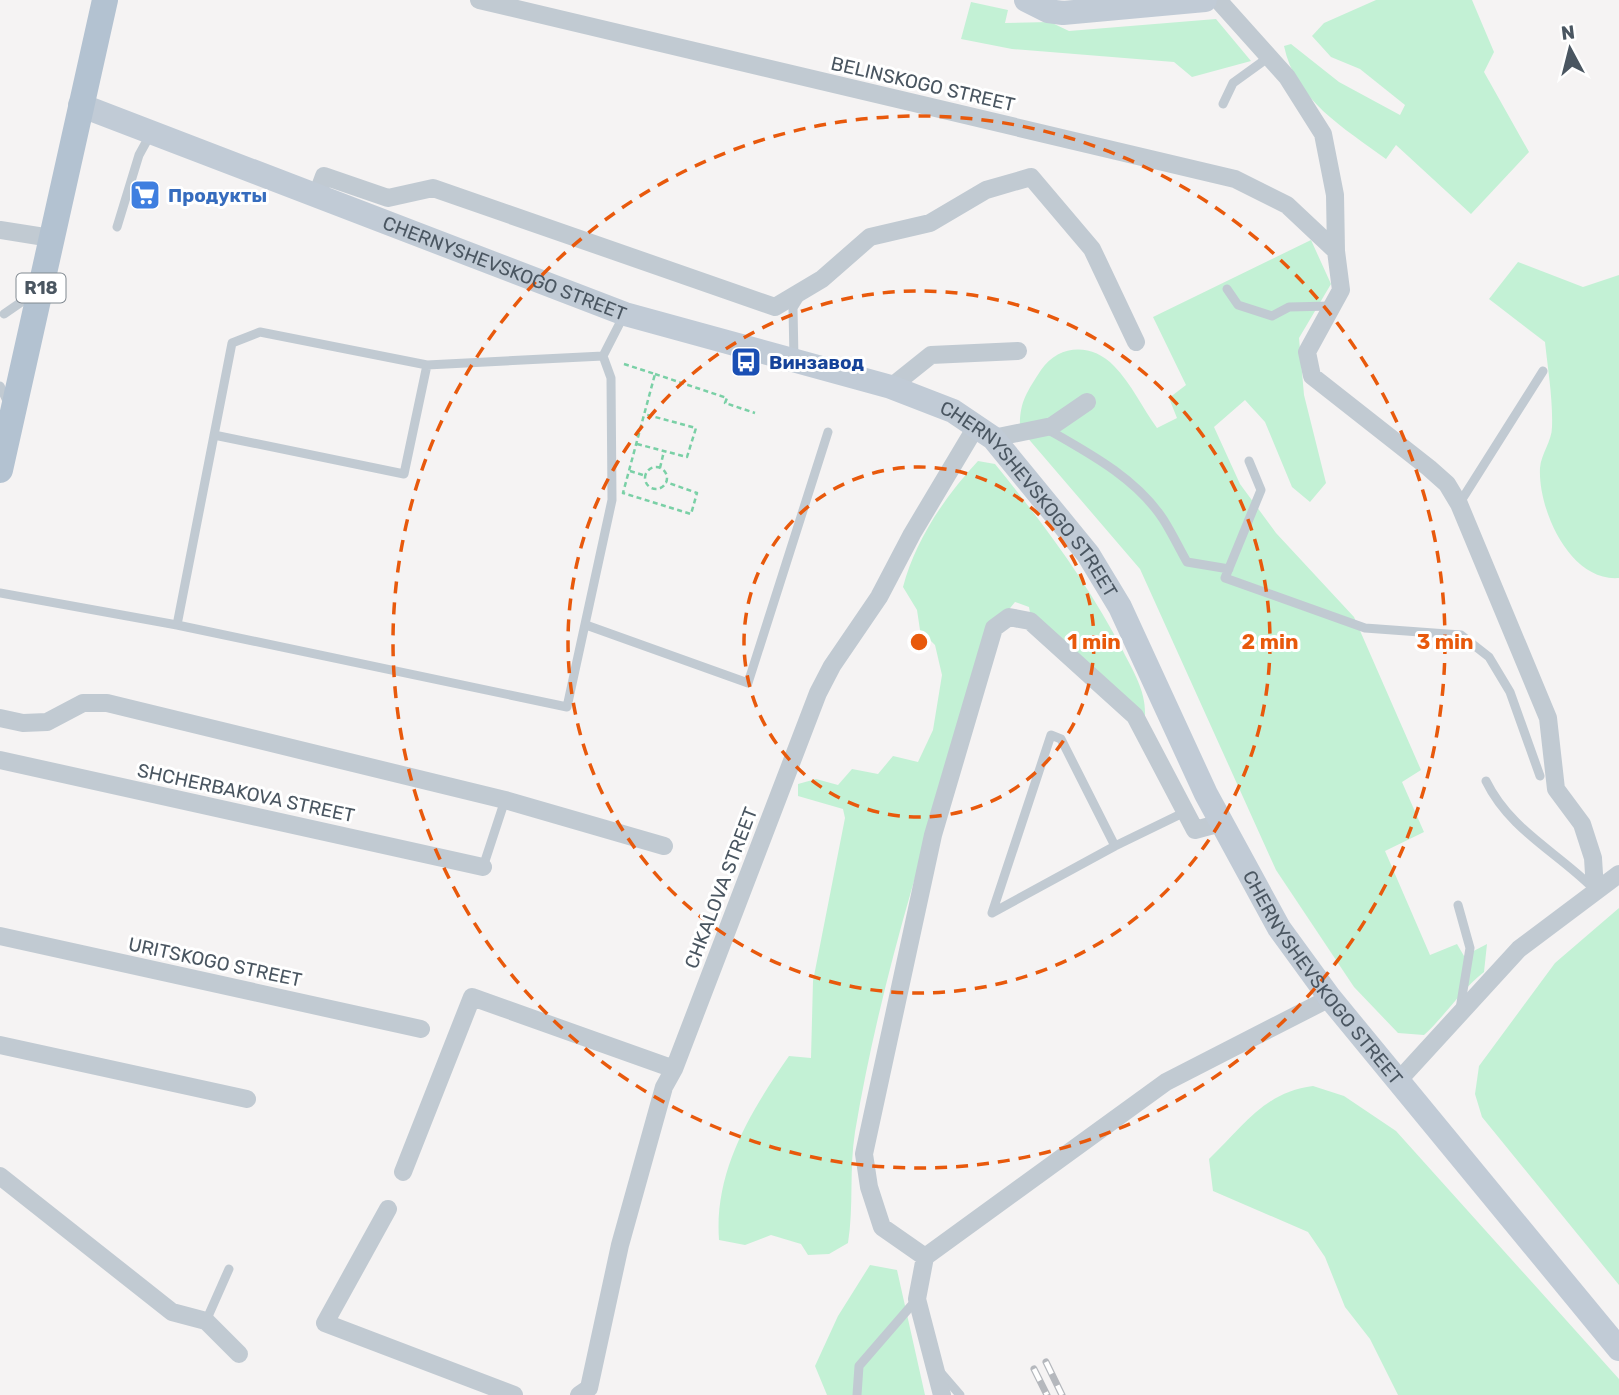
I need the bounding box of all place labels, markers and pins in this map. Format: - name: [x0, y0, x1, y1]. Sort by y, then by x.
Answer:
- supermarket icon: Продукты: [128, 178, 162, 212]
- place label: Продукты: [168, 184, 267, 207]
- bus stop icon: Винзавод: [729, 345, 763, 379]
- place label: Винзавод: [769, 351, 865, 374]
- centre of rings: [907, 630, 931, 654]

